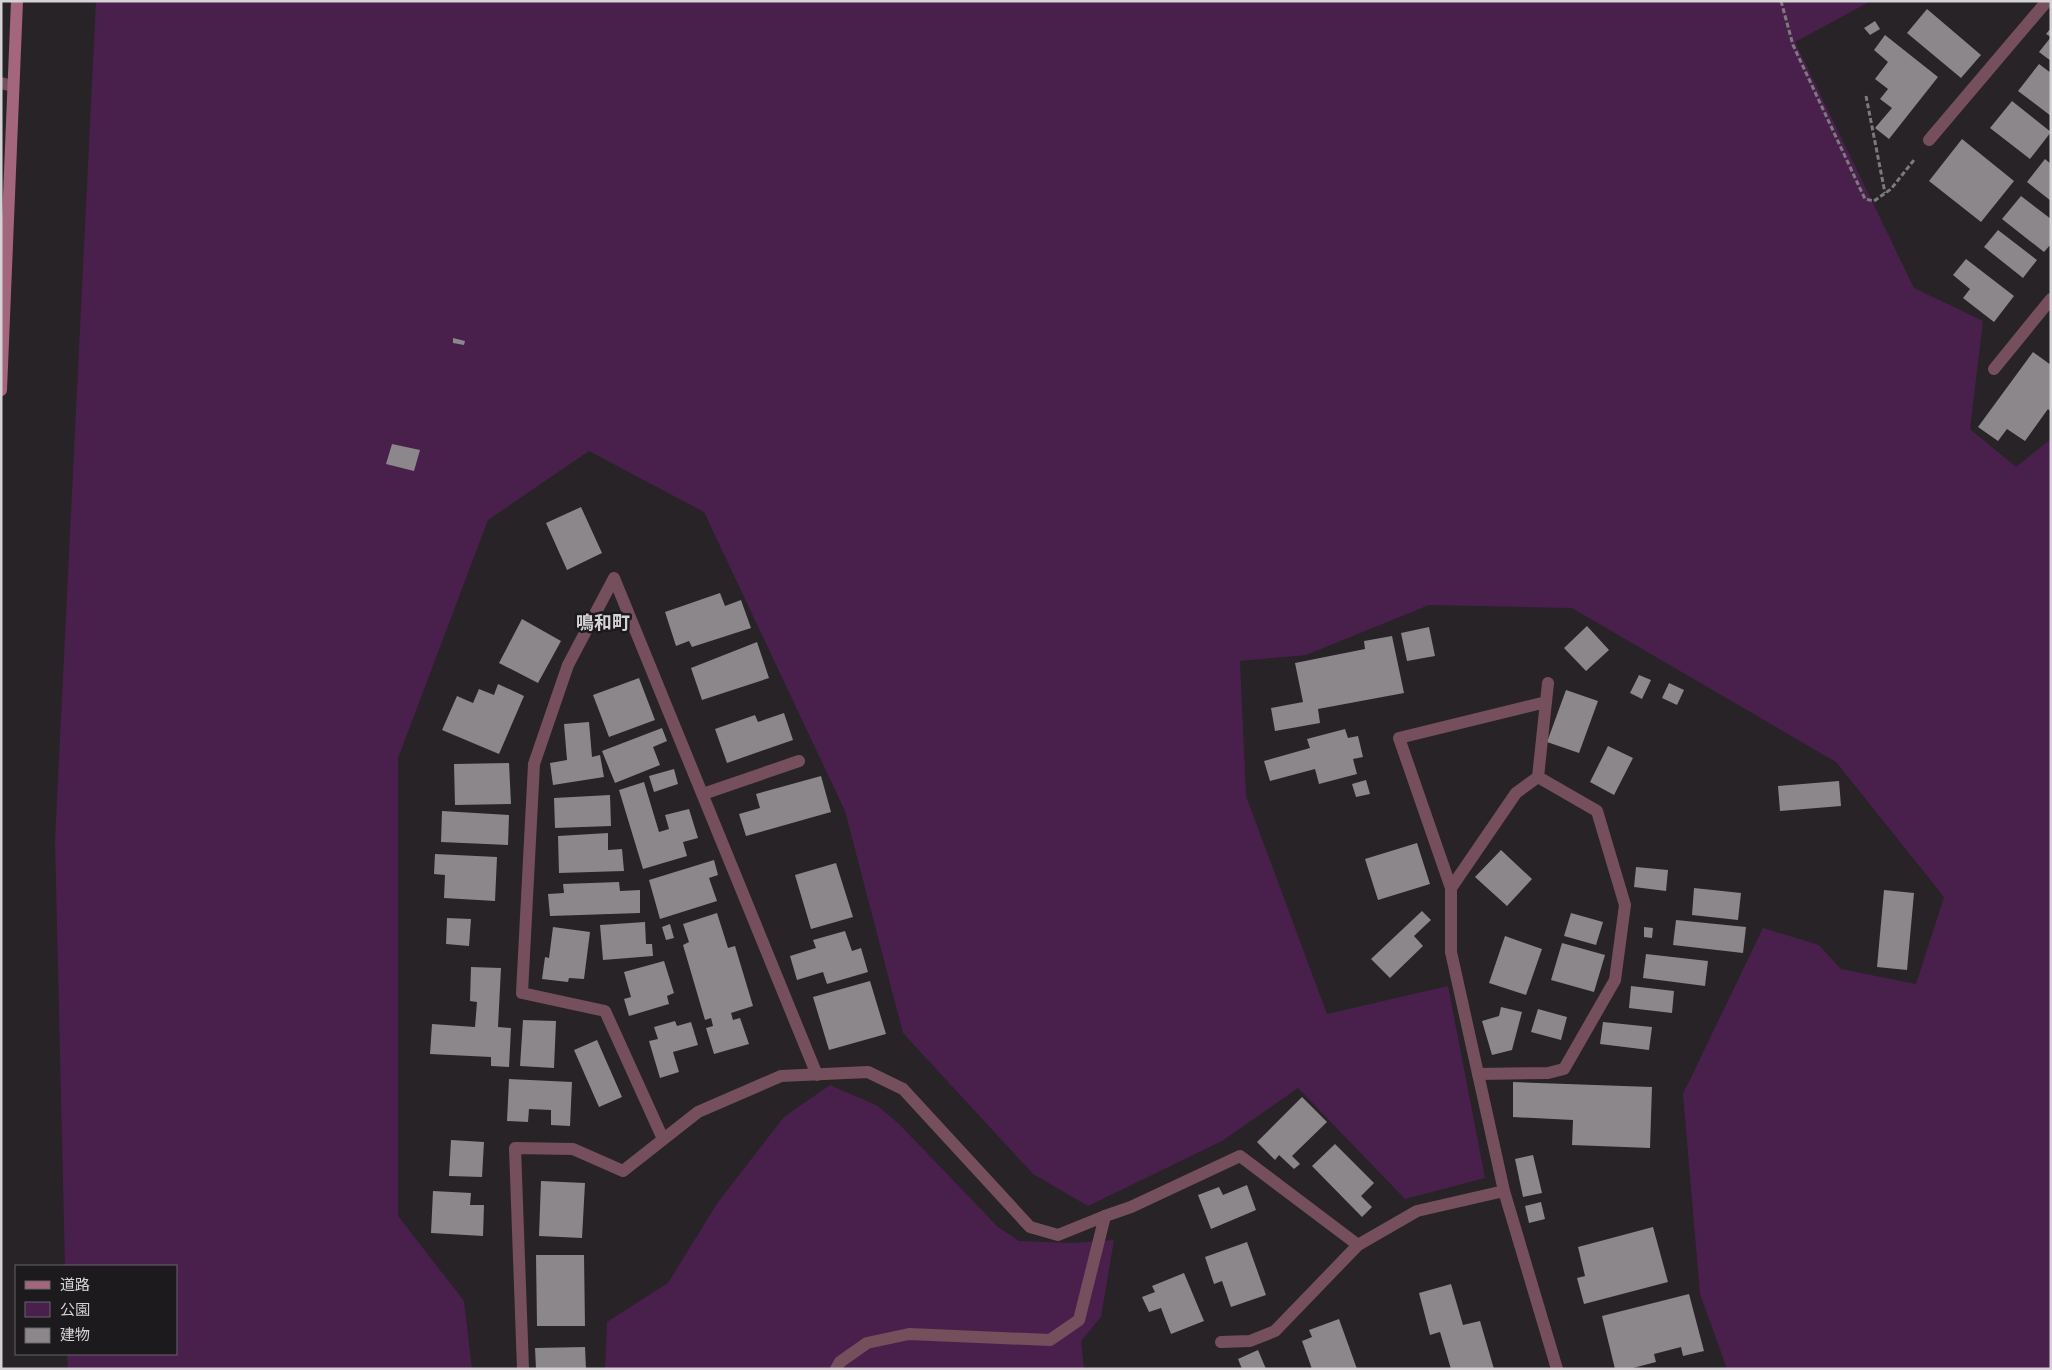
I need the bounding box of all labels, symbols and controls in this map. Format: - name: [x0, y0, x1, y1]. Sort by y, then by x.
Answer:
- district label: 鳴和町: [576, 612, 630, 633]
- legend: [15, 1265, 178, 1355]
- text: 道路: [60, 1275, 90, 1294]
- text: 公園: [60, 1300, 90, 1319]
- text: 建物: [60, 1325, 90, 1344]

